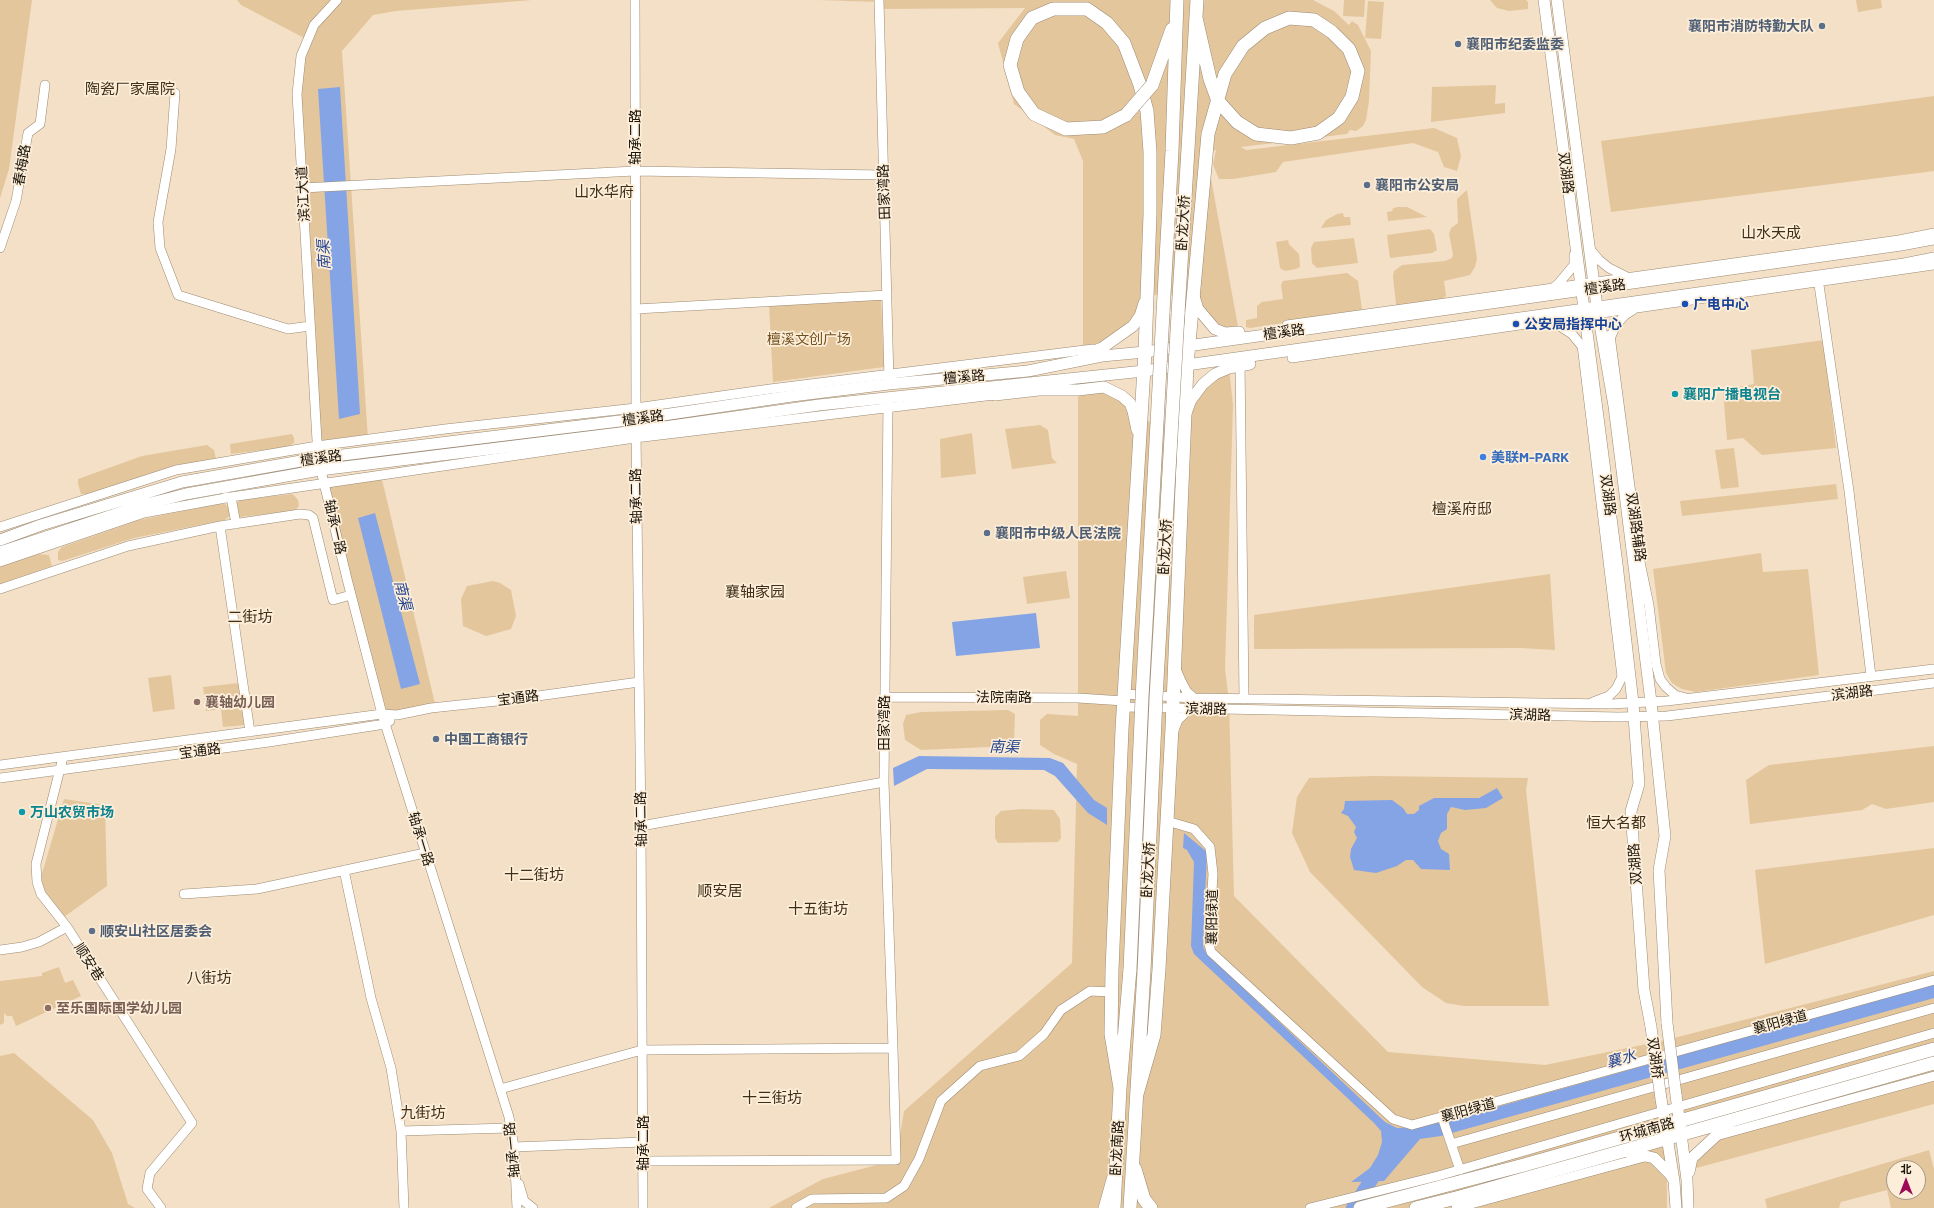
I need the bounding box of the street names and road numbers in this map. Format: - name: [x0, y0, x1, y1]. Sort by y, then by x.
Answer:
- street label: 轴承二路: [627, 109, 643, 165]
- street label: 春梅路: [10, 143, 34, 187]
- street label: 双湖路: [1555, 151, 1577, 195]
- street label: 田家湾路: [875, 164, 893, 220]
- street label: 滨江大道: [293, 166, 313, 222]
- street label: 卧龙大桥: [1173, 195, 1193, 251]
- street label: 檀溪路: [1583, 276, 1627, 298]
- street label: 檀溪路: [1262, 321, 1306, 343]
- street label: 檀溪路: [942, 367, 986, 387]
- street label: 檀溪路: [621, 407, 665, 429]
- street label: 檀溪路: [299, 447, 343, 469]
- street label: 轴承二路: [627, 468, 645, 524]
- street label: 双湖路: [1597, 473, 1619, 517]
- street label: 双湖路辅路: [1623, 491, 1649, 563]
- street label: 轴承一路: [321, 498, 349, 556]
- street label: 卧龙大桥: [1155, 519, 1175, 575]
- street label: 滨湖路: [1830, 682, 1874, 704]
- street label: 宝通路: [496, 687, 540, 709]
- street label: 法院南路: [976, 689, 1032, 705]
- street label: 田家湾路: [876, 695, 892, 751]
- street label: 滨湖路: [1185, 700, 1227, 718]
- street label: 滨湖路: [1509, 706, 1551, 724]
- street label: 宝通路: [178, 740, 222, 762]
- street label: 轴承二路: [632, 791, 650, 847]
- street label: 轴承一路: [405, 810, 437, 868]
- street label: 卧龙大桥: [1138, 842, 1158, 898]
- street label: 双湖路: [1625, 842, 1645, 886]
- street label: 襄阳绿道: [1203, 889, 1221, 945]
- street label: 顺安巷: [71, 940, 107, 984]
- street label: 襄阳绿道: [1751, 1007, 1809, 1037]
- street label: 双湖桥: [1644, 1036, 1666, 1080]
- street label: 襄阳绿道: [1439, 1095, 1497, 1125]
- street label: 环城南路: [1618, 1114, 1676, 1146]
- street label: 轴承二路: [635, 1115, 651, 1171]
- street label: 卧龙南路: [1107, 1120, 1127, 1176]
- street label: 轴承一路: [501, 1121, 523, 1179]

